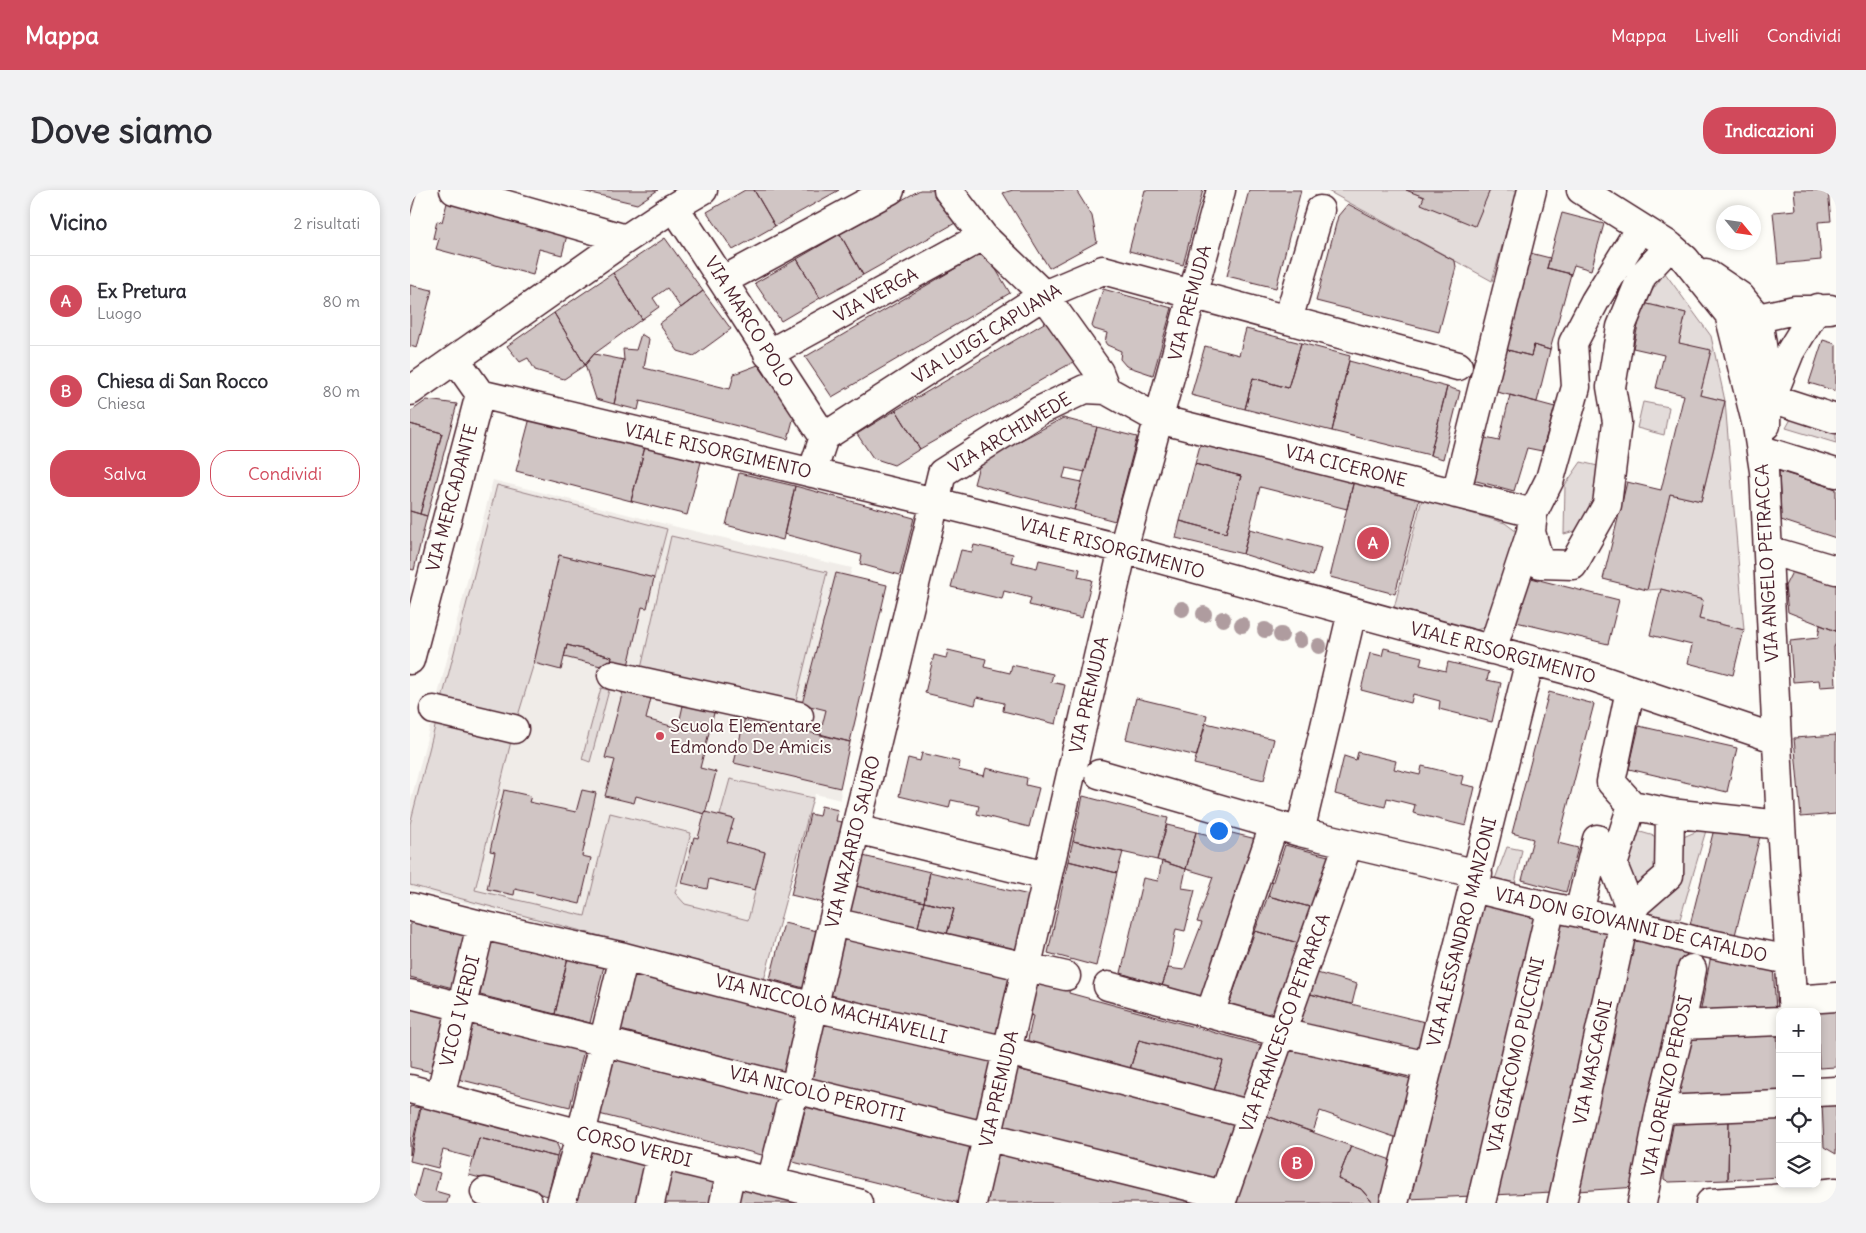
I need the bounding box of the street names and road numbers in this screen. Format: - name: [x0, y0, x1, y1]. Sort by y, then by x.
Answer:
- street label: VIA PREMUDA: [1163, 242, 1216, 363]
- street label: VIA MARCO POLO: [700, 252, 799, 391]
- street label: VIA VERGA: [830, 262, 922, 327]
- street label: VIA LUIGI CAPUANA: [908, 278, 1065, 389]
- street label: VIA ARCHIMEDE: [944, 387, 1075, 478]
- street label: VIALE RISORGIMENTO: [622, 418, 814, 483]
- street label: VIA MERCADANTE: [421, 422, 482, 574]
- street label: VIA CICERONE: [1283, 439, 1410, 492]
- street label: VIA ANGELO PETRACCA: [1750, 463, 1783, 663]
- street label: VIALE RISORGIMENTO: [1017, 512, 1207, 583]
- street label: VIALE RISORGIMENTO: [1408, 617, 1598, 688]
- street label: VIA PREMUDA: [1064, 634, 1113, 755]
- street label: VIA NAZARIO SAURO: [820, 753, 885, 931]
- street label: VIA ALESSANDRO MANZONI: [1422, 815, 1501, 1049]
- street label: VIA DON GIOVANNI DE CATALDO: [1493, 882, 1770, 967]
- street label: VIA FRANCESCO PETRARCA: [1234, 910, 1335, 1135]
- street label: VICO I VERDI: [435, 953, 485, 1069]
- street label: VIA GIACOMO PUCCINI: [1482, 955, 1549, 1155]
- street label: VIA NICCOLÒ MACHIAVELLI: [713, 969, 950, 1049]
- street label: VIA LORENZO PEROSI: [1636, 993, 1697, 1179]
- street label: VIA MASCAGNI: [1568, 997, 1617, 1127]
- street label: VIA PREMUDA: [974, 1028, 1023, 1149]
- street label: VIA NICOLÒ PEROTTI: [727, 1061, 908, 1127]
- street label: CORSO VERDI: [574, 1121, 695, 1172]

